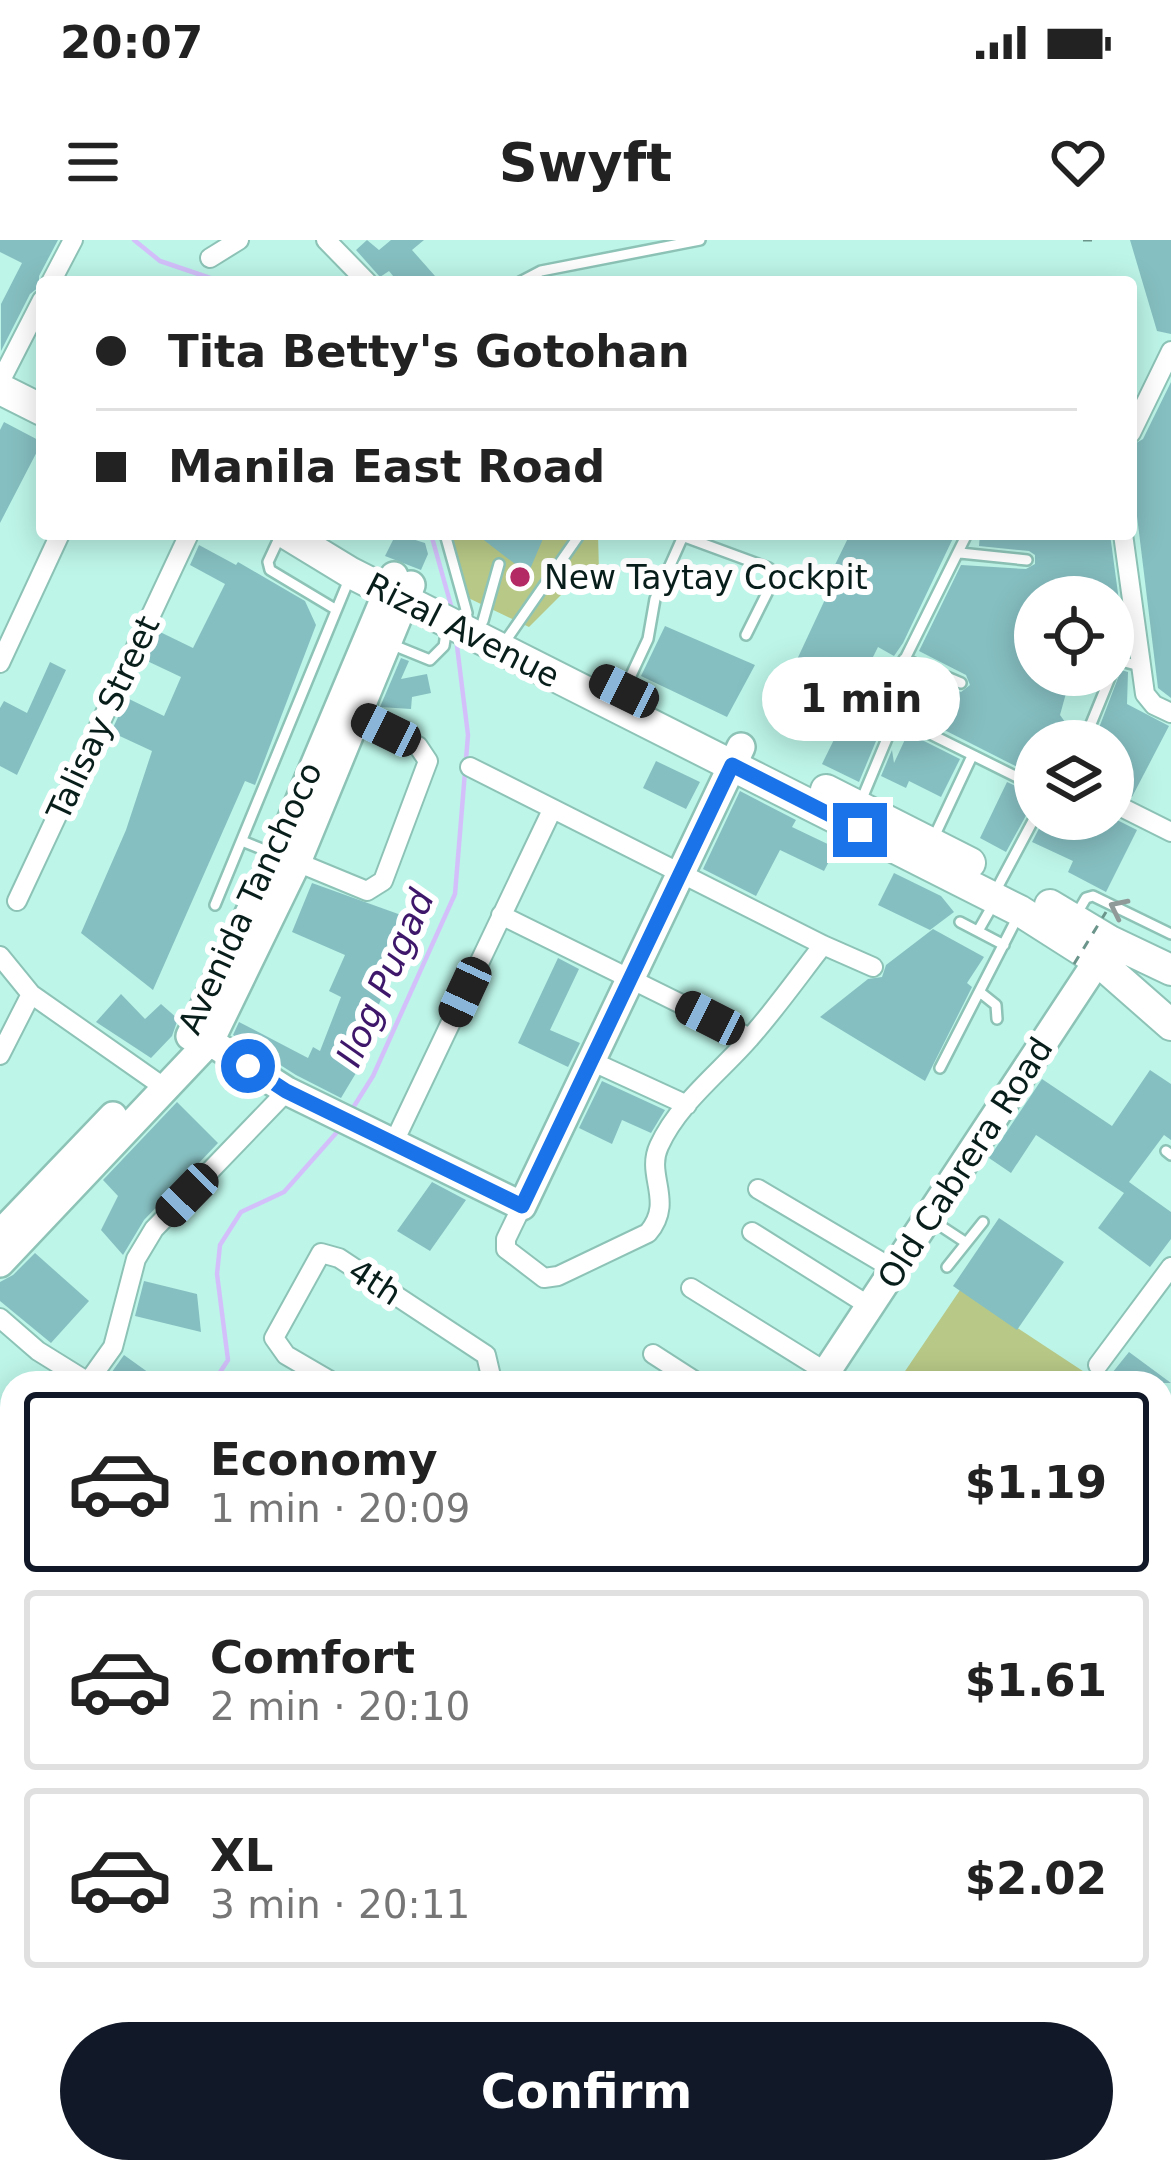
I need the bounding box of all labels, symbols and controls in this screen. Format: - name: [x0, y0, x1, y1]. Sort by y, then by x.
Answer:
- text: 20:07: [60, 16, 203, 69]
- icon: menu: [60, 129, 126, 195]
- icon: heart: [1045, 129, 1111, 195]
- text: Swyft: [499, 131, 672, 194]
- text: Tita Betty's Gotohan: [168, 325, 690, 378]
- text: Manila East Road: [168, 440, 605, 493]
- place label: New Taytay Cockpit: [544, 558, 868, 597]
- marker: New Taytay Cockpit: [507, 564, 533, 590]
- street label: Rizal Avenue: [360, 565, 566, 695]
- map controls: [1014, 576, 1134, 840]
- button: locate: [1014, 576, 1134, 696]
- street label: Talisay Street: [38, 610, 167, 827]
- callout: 1 min: [761, 656, 959, 740]
- car: [584, 659, 664, 723]
- text: 1 min: [800, 676, 922, 721]
- car: [346, 698, 426, 762]
- button: layers: [1014, 720, 1134, 840]
- street label: Avenida Tanchoco: [170, 756, 330, 1040]
- route end: [833, 803, 887, 857]
- water label: Ilog Pugad: [328, 882, 443, 1073]
- one-way arrow: [1109, 899, 1130, 922]
- car: [433, 952, 497, 1032]
- car: [670, 986, 750, 1050]
- street label: Old Cabrera Road: [869, 1030, 1061, 1296]
- route start: [221, 1039, 275, 1093]
- car: [149, 1157, 225, 1233]
- street label: 4th: [341, 1251, 409, 1313]
- icon: car: [66, 1428, 174, 1536]
- text: Economy: [210, 1433, 438, 1486]
- text: $1.19: [965, 1456, 1107, 1509]
- text: 1 min · 20:09: [210, 1486, 470, 1531]
- icon: car: [66, 1626, 174, 1734]
- text: Comfort: [210, 1631, 415, 1684]
- text: $1.61: [965, 1654, 1107, 1707]
- text: 2 min · 20:10: [210, 1684, 470, 1729]
- icon: car: [66, 1824, 174, 1932]
- text: XL: [210, 1829, 273, 1882]
- text: $2.02: [965, 1852, 1107, 1905]
- text: 3 min · 20:11: [210, 1882, 470, 1927]
- button: Confirm: [60, 2022, 1113, 2160]

